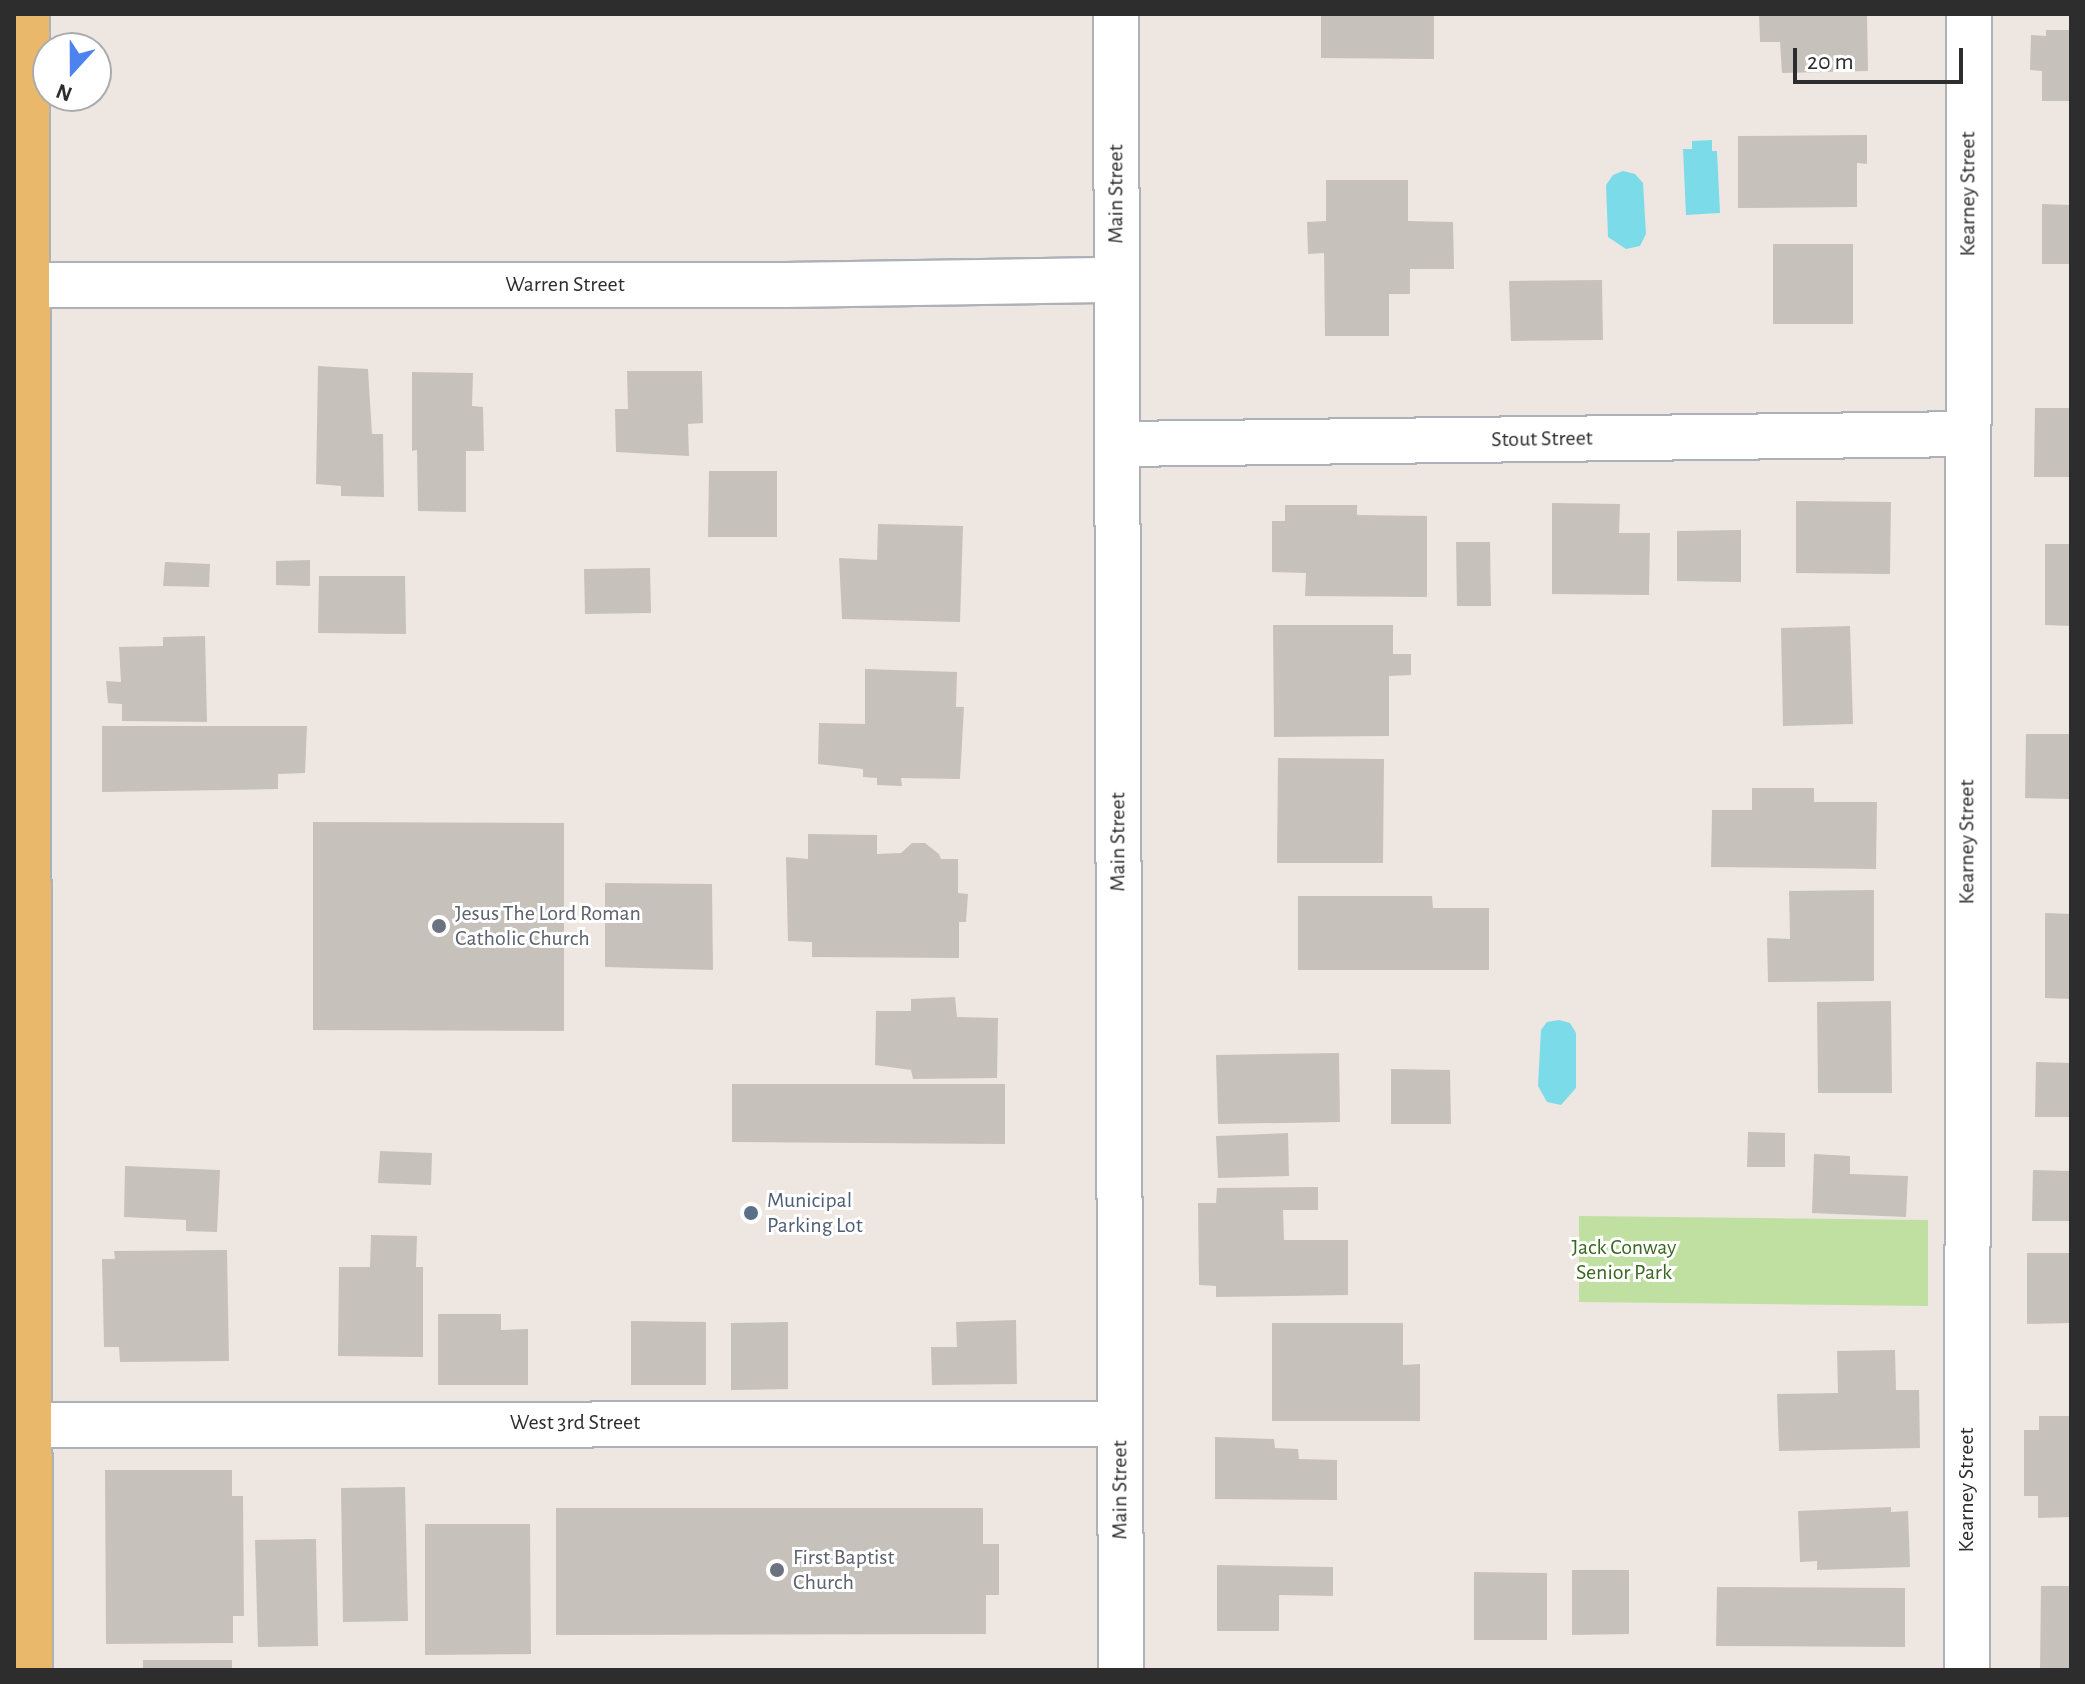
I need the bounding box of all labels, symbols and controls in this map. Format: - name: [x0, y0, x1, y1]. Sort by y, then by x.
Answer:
- north arrow: [32, 32, 112, 112]
- scale bar: [1797, 32, 1967, 82]
- text: 20 m: [1807, 50, 1854, 74]
- text: N: [53, 80, 75, 106]
- street label: Kearney Street: [1955, 131, 1981, 257]
- street label: Main Street: [1103, 144, 1129, 244]
- street label: Warren Street: [505, 272, 625, 298]
- street label: Stout Street: [1491, 425, 1593, 453]
- street label: Kearney Street: [1954, 779, 1980, 905]
- street label: Main Street: [1105, 792, 1131, 892]
- place label: Jesus The Lord Roman Catholic Church: [455, 900, 641, 952]
- marker: Jesus The Lord Roman Catholic Church: [430, 917, 448, 935]
- place label: Municipal Parking Lot: [767, 1187, 863, 1238]
- marker: Municipal Parking Lot: [742, 1204, 760, 1222]
- park label: Jack Conway Senior Park: [1572, 1234, 1676, 1286]
- street label: West 3rd Street: [510, 1410, 640, 1436]
- street label: Kearney Street: [1954, 1427, 1980, 1553]
- street label: Main Street: [1107, 1440, 1133, 1540]
- place label: First Baptist Church: [793, 1544, 894, 1596]
- marker: First Baptist Church: [768, 1561, 786, 1579]

